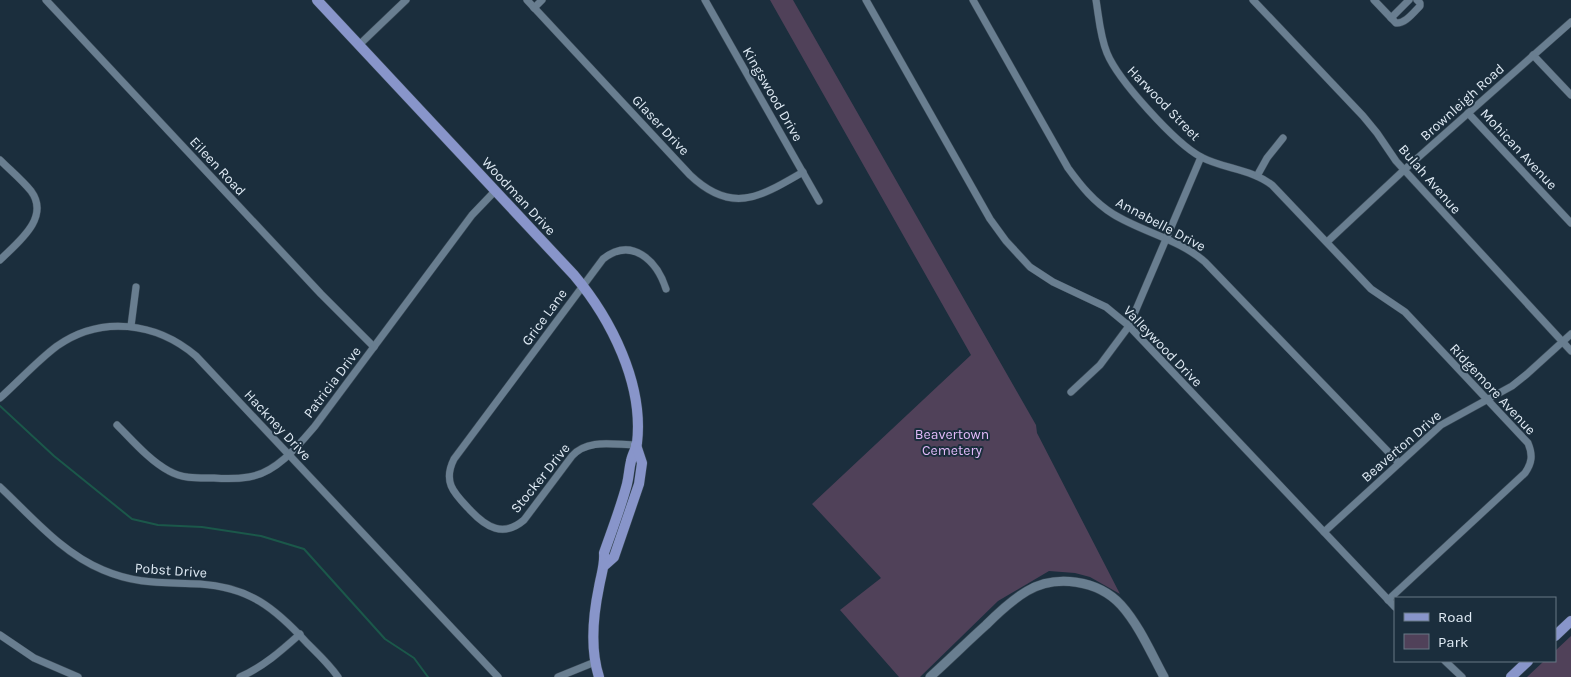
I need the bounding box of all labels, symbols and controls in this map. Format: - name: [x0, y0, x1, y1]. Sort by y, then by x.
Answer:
- street label: Kingswood Drive: [739, 44, 806, 144]
- street label: Brownleigh Road: [1417, 60, 1508, 145]
- street label: Harwood Street: [1124, 62, 1204, 144]
- street label: Glaser Drive: [628, 92, 693, 159]
- street label: Mohican Avenue: [1477, 105, 1561, 194]
- street label: Eileen Road: [186, 133, 249, 199]
- street label: Bulah Avenue: [1395, 141, 1464, 218]
- street label: Woodman Drive: [478, 154, 559, 239]
- street label: Annabelle Drive: [1113, 194, 1209, 255]
- street label: Grice Lane: [518, 286, 571, 349]
- street label: Valleywood Drive: [1120, 302, 1206, 391]
- street label: Ridgemore Avenue: [1446, 340, 1539, 438]
- street label: Patricia Drive: [300, 343, 365, 421]
- street label: Hackney Drive: [241, 387, 315, 464]
- street label: Beaverton Drive: [1358, 407, 1445, 486]
- park label: Beavertown Cemetery: [915, 426, 989, 459]
- street label: Stocker Drive: [507, 440, 574, 517]
- street label: Pobst Drive: [134, 559, 208, 582]
- legend: [1394, 597, 1556, 662]
- text: Road: [1438, 608, 1473, 626]
- text: Park: [1438, 633, 1468, 651]

